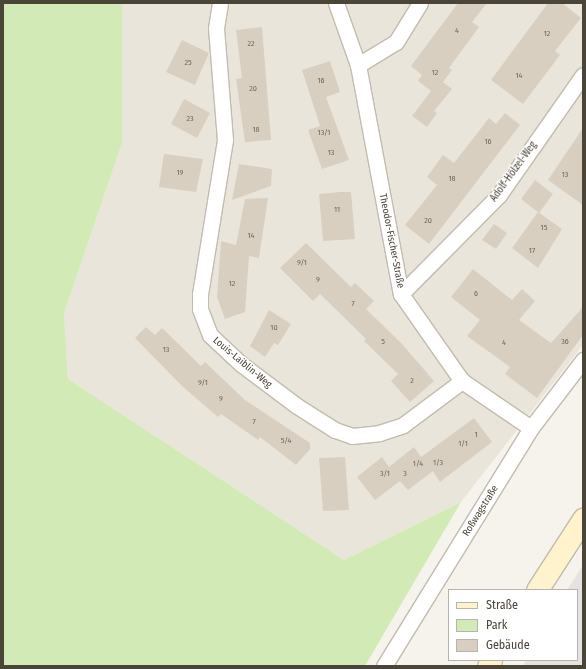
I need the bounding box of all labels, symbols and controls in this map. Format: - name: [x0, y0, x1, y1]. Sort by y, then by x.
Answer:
- house number: 4: [455, 26, 459, 36]
- house number: 12: [544, 29, 550, 39]
- house number: 22: [247, 39, 255, 49]
- house number: 25: [184, 58, 192, 68]
- house number: 12: [432, 68, 438, 78]
- house number: 14: [516, 71, 522, 81]
- house number: 16: [317, 76, 325, 86]
- house number: 20: [249, 84, 257, 94]
- house number: 23: [186, 114, 194, 124]
- house number: 18: [252, 125, 260, 135]
- house number: 13/1: [318, 128, 330, 138]
- house number: 16: [484, 137, 492, 147]
- street label: Adolf-Hölzel-Weg: [488, 140, 540, 204]
- house number: 13: [328, 148, 334, 158]
- house number: 19: [176, 168, 184, 178]
- house number: 13: [562, 170, 568, 180]
- house number: 18: [448, 174, 456, 184]
- street label: Theodor-Fischer-Straße: [376, 193, 406, 289]
- house number: 11: [334, 205, 340, 215]
- house number: 20: [424, 216, 432, 226]
- house number: 15: [541, 223, 547, 233]
- house number: 14: [248, 231, 254, 241]
- house number: 17: [529, 246, 535, 256]
- house number: 9/1: [297, 258, 307, 268]
- house number: 9: [316, 275, 320, 285]
- house number: 12: [229, 279, 235, 289]
- house number: 6: [474, 289, 478, 299]
- house number: 7: [351, 299, 355, 309]
- house number: 10: [270, 323, 278, 333]
- street label: Louis-Laiblin-Weg: [210, 335, 274, 391]
- house number: 5: [381, 337, 385, 347]
- house number: 36: [561, 337, 569, 347]
- house number: 4: [502, 338, 506, 348]
- house number: 13: [163, 345, 169, 355]
- house number: 2: [410, 376, 414, 386]
- house number: 9/1: [198, 378, 208, 388]
- house number: 9: [219, 394, 223, 404]
- house number: 7: [252, 417, 256, 427]
- house number: 1: [474, 430, 478, 440]
- house number: 5/4: [281, 436, 291, 446]
- house number: 1/1: [458, 439, 468, 449]
- house number: 1/3: [433, 458, 443, 468]
- house number: 1/4: [413, 459, 423, 469]
- house number: 3/1: [380, 469, 390, 479]
- house number: 3: [403, 469, 407, 479]
- street label: Roßwagstraße: [461, 483, 501, 539]
- legend: [448, 589, 578, 661]
- text: Straße: [486, 598, 518, 612]
- text: Park: [486, 618, 507, 632]
- text: Gebäude: [486, 638, 530, 652]

